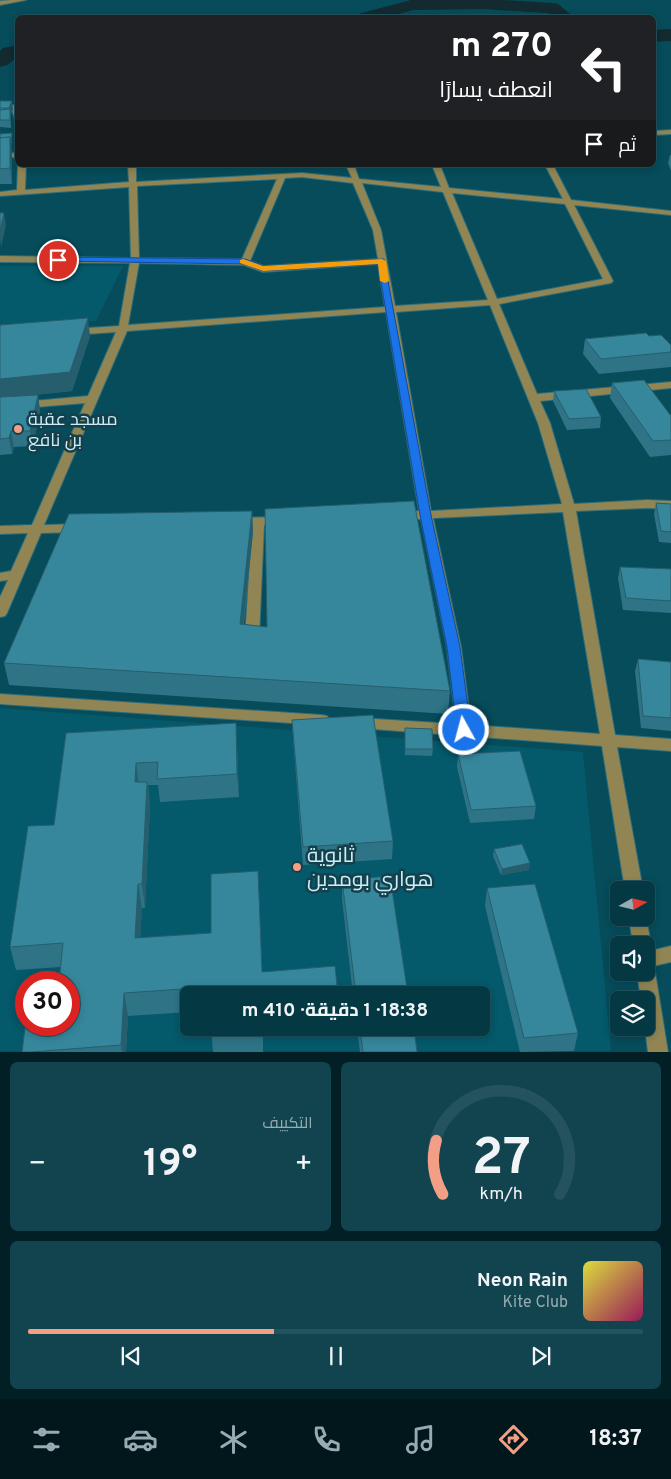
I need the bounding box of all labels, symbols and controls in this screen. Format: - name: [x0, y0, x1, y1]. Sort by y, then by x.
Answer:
- text: 270 m: [451, 25, 553, 69]
- icon: left: [571, 35, 636, 100]
- text: انعطف يسارًا: [439, 78, 553, 105]
- icon: arrive: [580, 130, 608, 158]
- text: ثم: [618, 134, 636, 158]
- pin: [37, 239, 79, 281]
- icon: arrive: [44, 246, 72, 274]
- place label: مسجد عقبة بن نافع: [28, 409, 118, 453]
- marker: مسجد عقبة بن نافع: [12, 423, 24, 435]
- position arrow: [437, 703, 489, 755]
- place label: ثانوية هواري بومدين: [307, 843, 434, 895]
- marker: ثانوية هواري بومدين: [291, 861, 303, 873]
- north arrow: [610, 881, 655, 926]
- map controls: [610, 881, 655, 1036]
- button: sound: [610, 936, 655, 981]
- speed limit sign: 30: [15, 971, 80, 1036]
- button: layers: [610, 991, 655, 1036]
- text: 18:38 · 1 دقيقة · 410 m: [242, 999, 428, 1023]
- text: التكييف: [262, 1114, 313, 1134]
- text: 27: [471, 1127, 530, 1193]
- text: 19°: [143, 1141, 197, 1190]
- text: −: [28, 1147, 46, 1183]
- text: +: [294, 1147, 312, 1183]
- text: km/h: [479, 1183, 522, 1206]
- text: Neon Rain: [477, 1269, 568, 1293]
- text: Kite Club: [503, 1293, 568, 1313]
- icon: previous: [117, 1342, 145, 1370]
- icon: pause: [322, 1342, 350, 1370]
- icon: next: [527, 1342, 555, 1370]
- icon: filters: [29, 1422, 64, 1457]
- icon: car: [123, 1422, 158, 1457]
- icon: climate: [216, 1422, 251, 1457]
- icon: phone: [309, 1422, 344, 1457]
- icon: music: [403, 1422, 438, 1457]
- icon: directions: [496, 1422, 531, 1457]
- text: 18:37: [589, 1426, 642, 1453]

